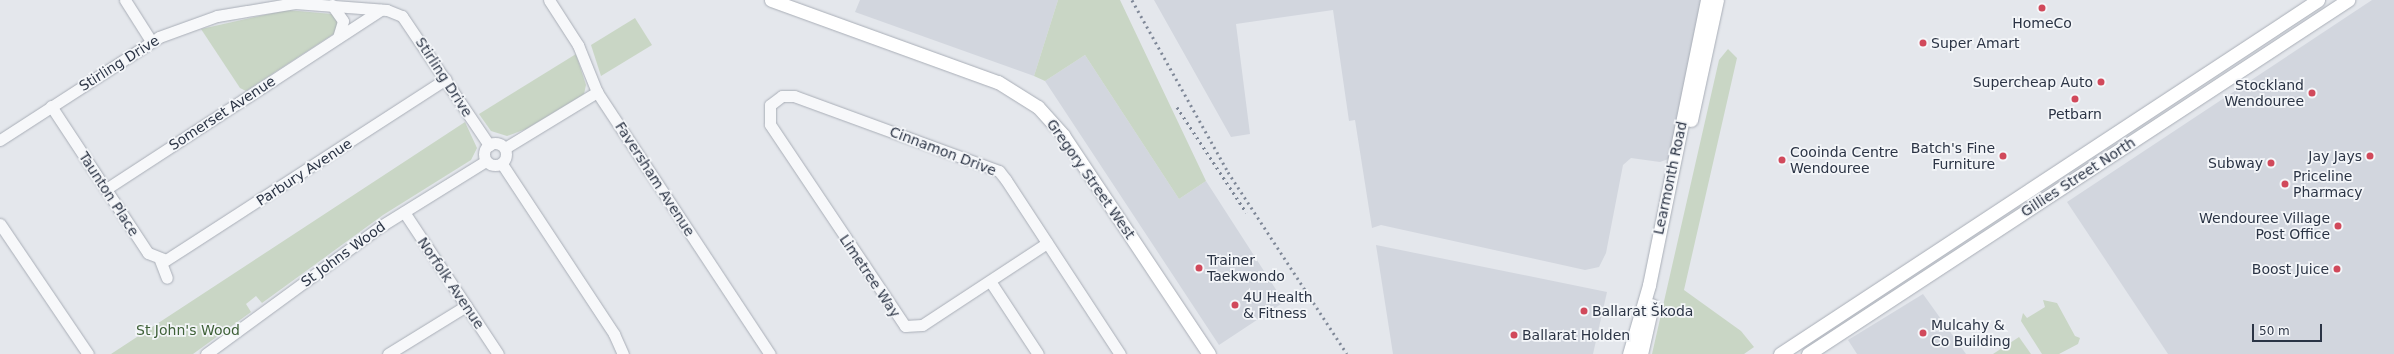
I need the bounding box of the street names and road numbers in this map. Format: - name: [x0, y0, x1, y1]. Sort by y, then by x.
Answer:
- street label: Stirling Drive: [76, 32, 162, 94]
- street label: Stirling Drive: [412, 34, 476, 120]
- street label: Somerset Avenue: [166, 72, 278, 154]
- street label: Gregory Street West: [1043, 116, 1139, 242]
- street label: Faversham Avenue: [612, 119, 698, 239]
- street label: Learmonth Road: [1650, 120, 1690, 236]
- street label: Cinnamon Drive: [887, 123, 999, 179]
- street label: Gillies Street North: [2018, 134, 2138, 220]
- street label: Parbury Avenue: [253, 135, 355, 209]
- street label: Taunton Place: [75, 149, 143, 239]
- street label: St Johns Wood: [298, 218, 388, 290]
- street label: Limetree Way: [836, 231, 904, 321]
- street label: Norfolk Avenue: [414, 234, 488, 332]

